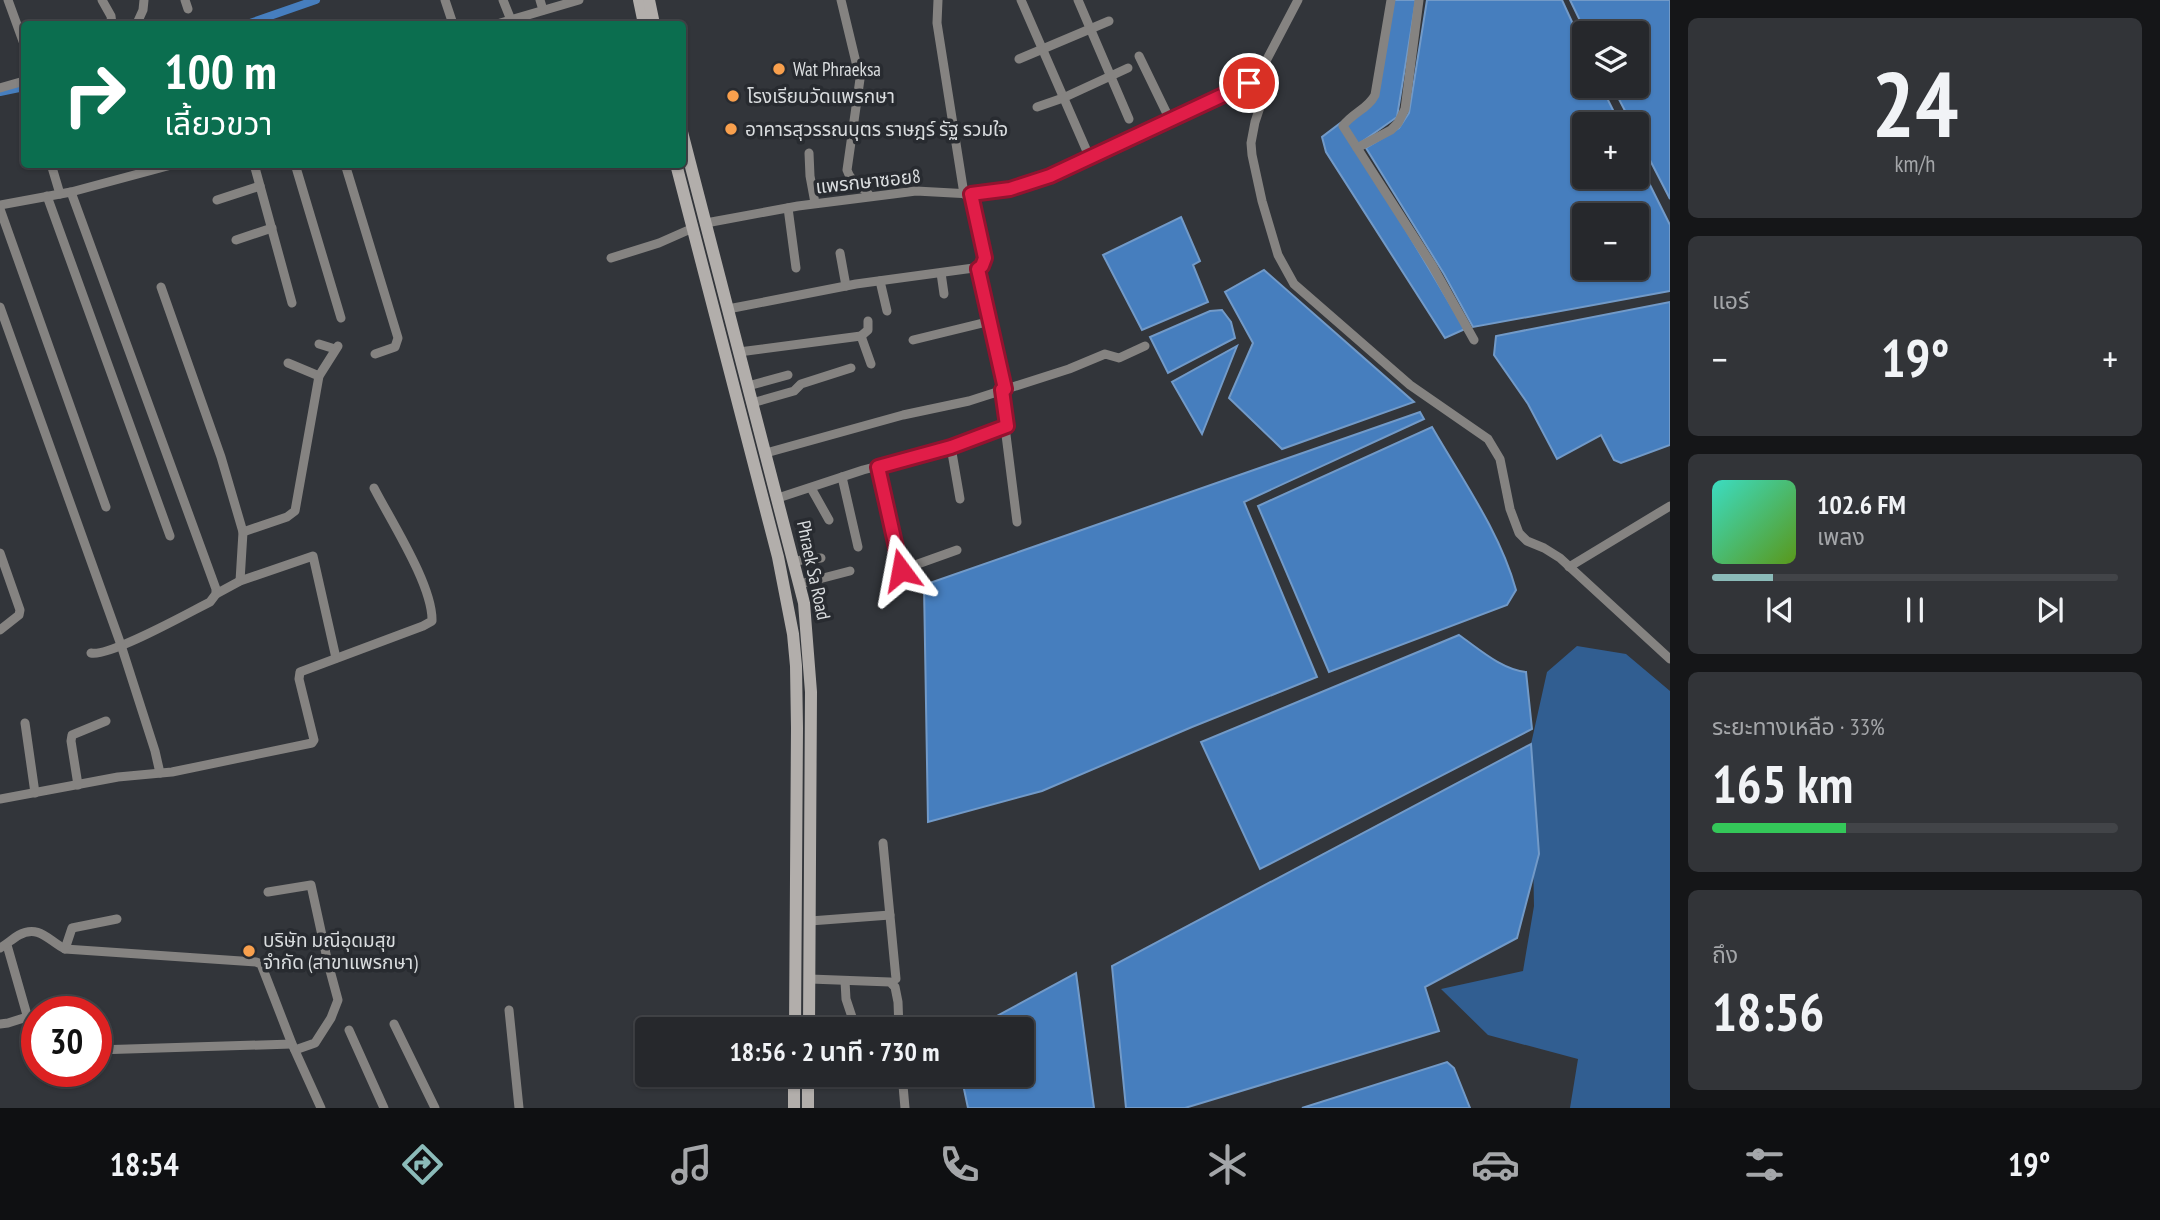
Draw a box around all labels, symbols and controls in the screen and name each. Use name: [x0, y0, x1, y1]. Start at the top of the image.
map controls: [1572, 21, 1649, 280]
button: layers: [1572, 21, 1649, 98]
text: 100 m: [164, 39, 277, 103]
text: 24: [1872, 44, 1959, 162]
icon: right: [49, 49, 140, 140]
pin: [1219, 53, 1279, 113]
place label: Wat Phraeksa: [793, 57, 881, 81]
marker: Wat Phraeksa: [771, 61, 787, 77]
icon: arrive: [1230, 64, 1268, 102]
place label: โรงเรียนวัดแพรกษา: [747, 84, 895, 108]
marker: โรงเรียนวัดแพรกษา: [725, 88, 741, 104]
text: เลี้ยวขวา: [164, 102, 272, 144]
button: +: [1572, 112, 1649, 189]
place label: อาคารสุวรรณบุตร ราษฎร์ รัฐ รวมใจ: [745, 117, 1008, 141]
marker: อาคารสุวรรณบุตร ราษฎร์ รัฐ รวมใจ: [723, 121, 739, 137]
text: km/h: [1895, 149, 1935, 178]
street label: แพรกษาซอย8: [814, 164, 922, 198]
button: −: [1572, 203, 1649, 280]
text: แอร์: [1712, 286, 1749, 315]
text: 19°: [1881, 324, 1949, 391]
text: −: [1712, 334, 1728, 383]
text: +: [2102, 334, 2118, 383]
text: 102.6 FM: [1817, 488, 1906, 521]
street label: Phraek Sa Road: [792, 518, 836, 622]
text: เพลง: [1817, 522, 1865, 551]
position arrow: [864, 533, 938, 607]
icon: previous: [1761, 591, 1799, 629]
icon: pause: [1896, 591, 1934, 629]
icon: next: [2031, 591, 2069, 629]
text: ระยะทางเหลือ · 33%: [1712, 712, 1885, 741]
text: 165 km: [1712, 750, 1853, 817]
place label: บริษัท มณีอุดมสุข จำกัด (สาขาแพรกษา): [263, 928, 418, 974]
text: ถึง: [1712, 940, 1738, 969]
marker: บริษัท มณีอุดมสุข จำกัด (สาขาแพรกษา): [241, 943, 257, 959]
text: 18:56: [1712, 978, 1824, 1045]
speed limit sign: 30: [21, 996, 112, 1087]
text: 18:56 · 2 นาที · 730 m: [729, 1035, 940, 1068]
icon: directions: [398, 1140, 447, 1189]
icon: music: [667, 1140, 716, 1189]
icon: phone: [935, 1140, 984, 1189]
icon: climate: [1203, 1140, 1252, 1189]
icon: car: [1471, 1140, 1520, 1189]
icon: filters: [1740, 1140, 1789, 1189]
text: 18:54: [110, 1143, 179, 1185]
text: 19°: [2008, 1143, 2050, 1185]

